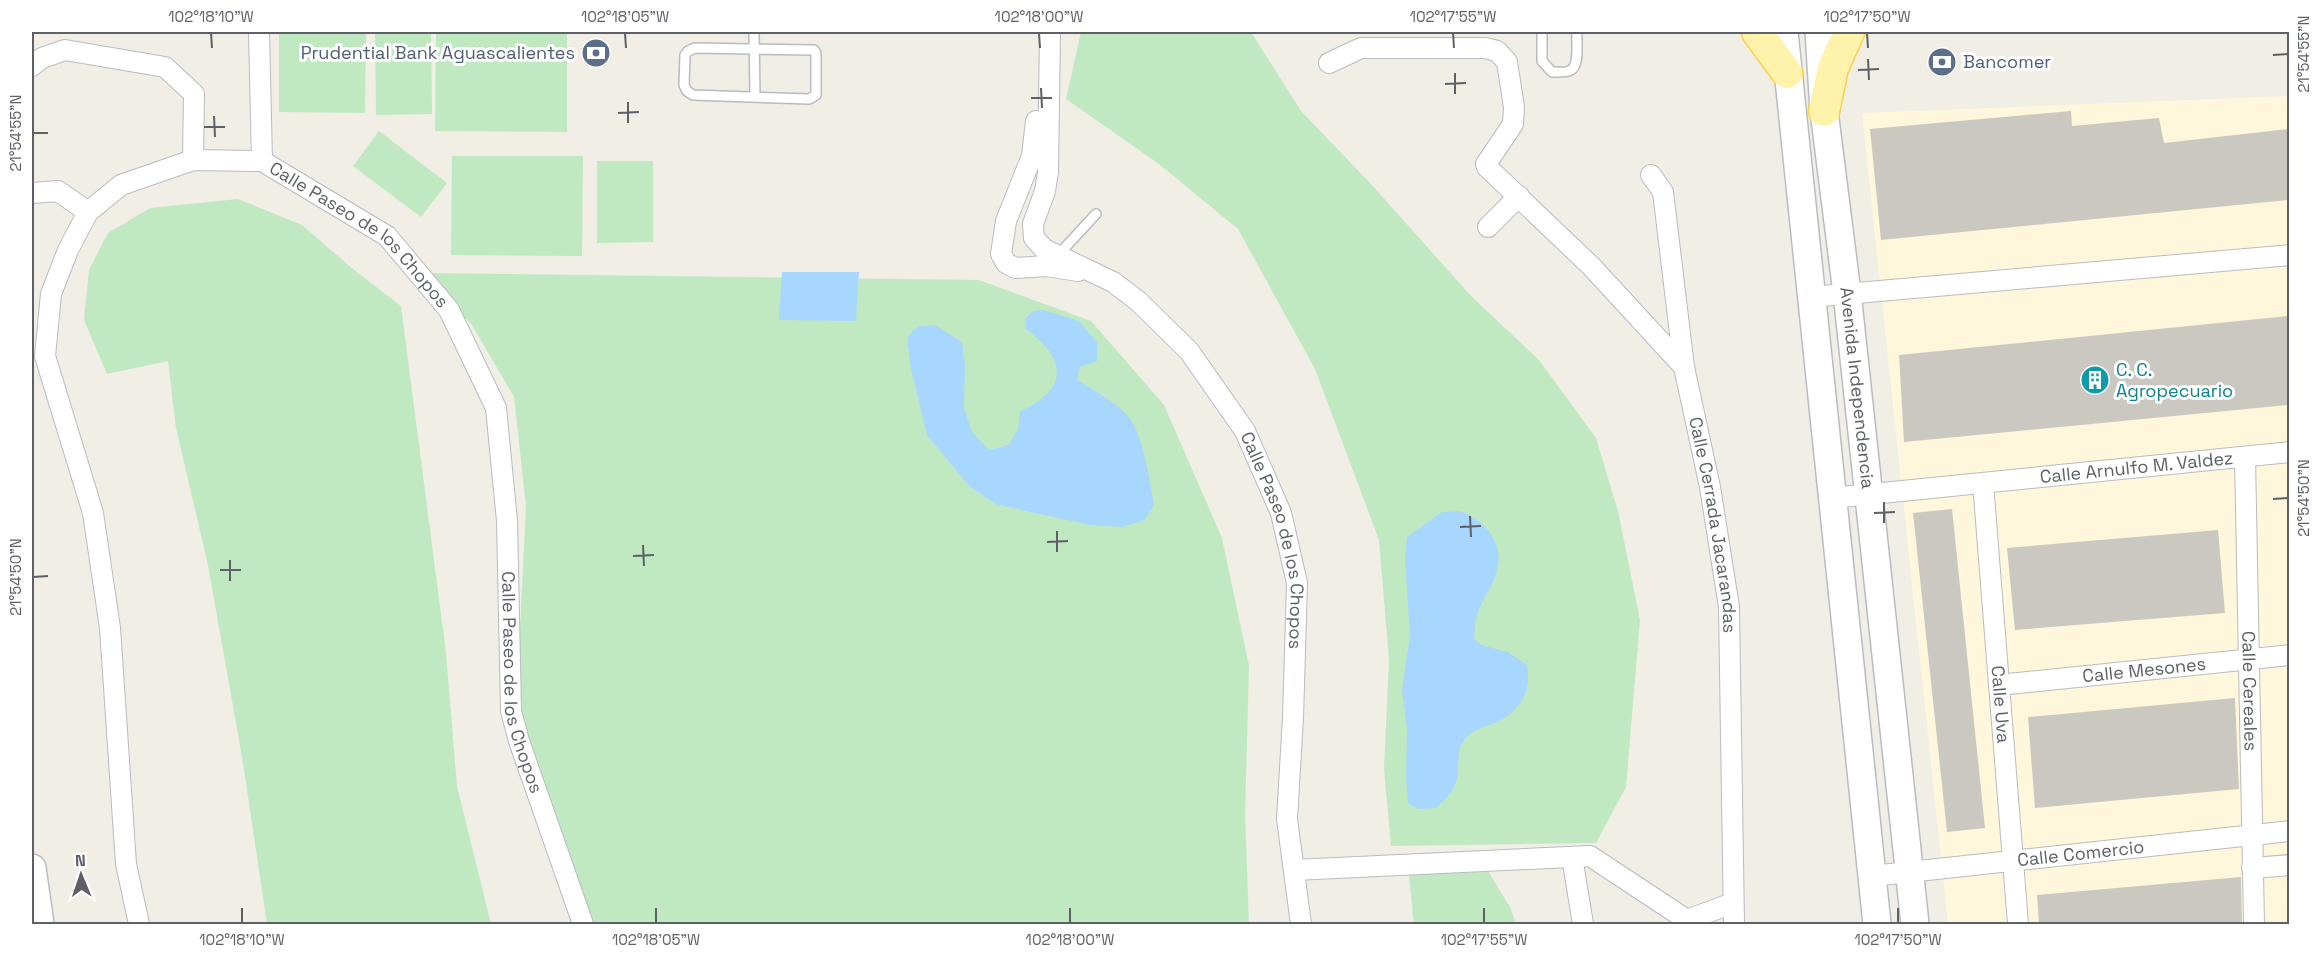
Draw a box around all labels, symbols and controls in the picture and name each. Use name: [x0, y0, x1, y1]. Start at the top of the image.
text: 102°18'10"W: [168, 7, 254, 26]
text: 102°18'05"W: [581, 7, 669, 26]
text: 102°18'00"W: [995, 7, 1083, 26]
text: 102°17'55"W: [1410, 7, 1496, 26]
text: 102°17'50"W: [1823, 7, 1911, 26]
text: 21°54'55"N: [2294, 16, 2313, 92]
bank icon: Prudential Bank Aguascalientes: [580, 37, 612, 69]
place label: Prudential Bank Aguascalientes: [301, 41, 575, 64]
bank icon: Bancomer: [1926, 46, 1958, 78]
place label: Bancomer: [1963, 50, 2051, 73]
text: 21°54'55"N: [6, 95, 25, 171]
street label: Calle Paseo de los Chopos: [265, 156, 454, 312]
street label: Avenida Independencia: [1835, 285, 1880, 490]
place label: C. C. Agropecuario: [2116, 358, 2233, 402]
building icon: C. C. Agropecuario: [2079, 364, 2111, 396]
street label: Calle Cerrada Jacarandas: [1684, 415, 1741, 633]
street label: Calle Paseo de los Chopos: [1236, 428, 1309, 649]
street label: Calle Arnulfo M. Valdez: [2039, 446, 2234, 488]
text: 21°54'50"N: [2294, 459, 2313, 537]
text: 21°54'50"N: [6, 538, 25, 616]
street label: Calle Paseo de los Chopos: [497, 571, 548, 796]
street label: Calle Cereales: [2237, 631, 2263, 751]
street label: Calle Mesones: [2081, 652, 2207, 687]
street label: Calle Uva: [1987, 665, 2016, 744]
street label: Calle Comercio: [2016, 835, 2145, 871]
north arrow: [51, 845, 111, 905]
text: N: [75, 850, 86, 871]
text: 102°18'10"W: [199, 930, 285, 949]
text: 102°18'05"W: [612, 930, 700, 949]
text: 102°18'00"W: [1026, 930, 1114, 949]
text: 102°17'55"W: [1441, 930, 1527, 949]
text: 102°17'50"W: [1854, 930, 1942, 949]

